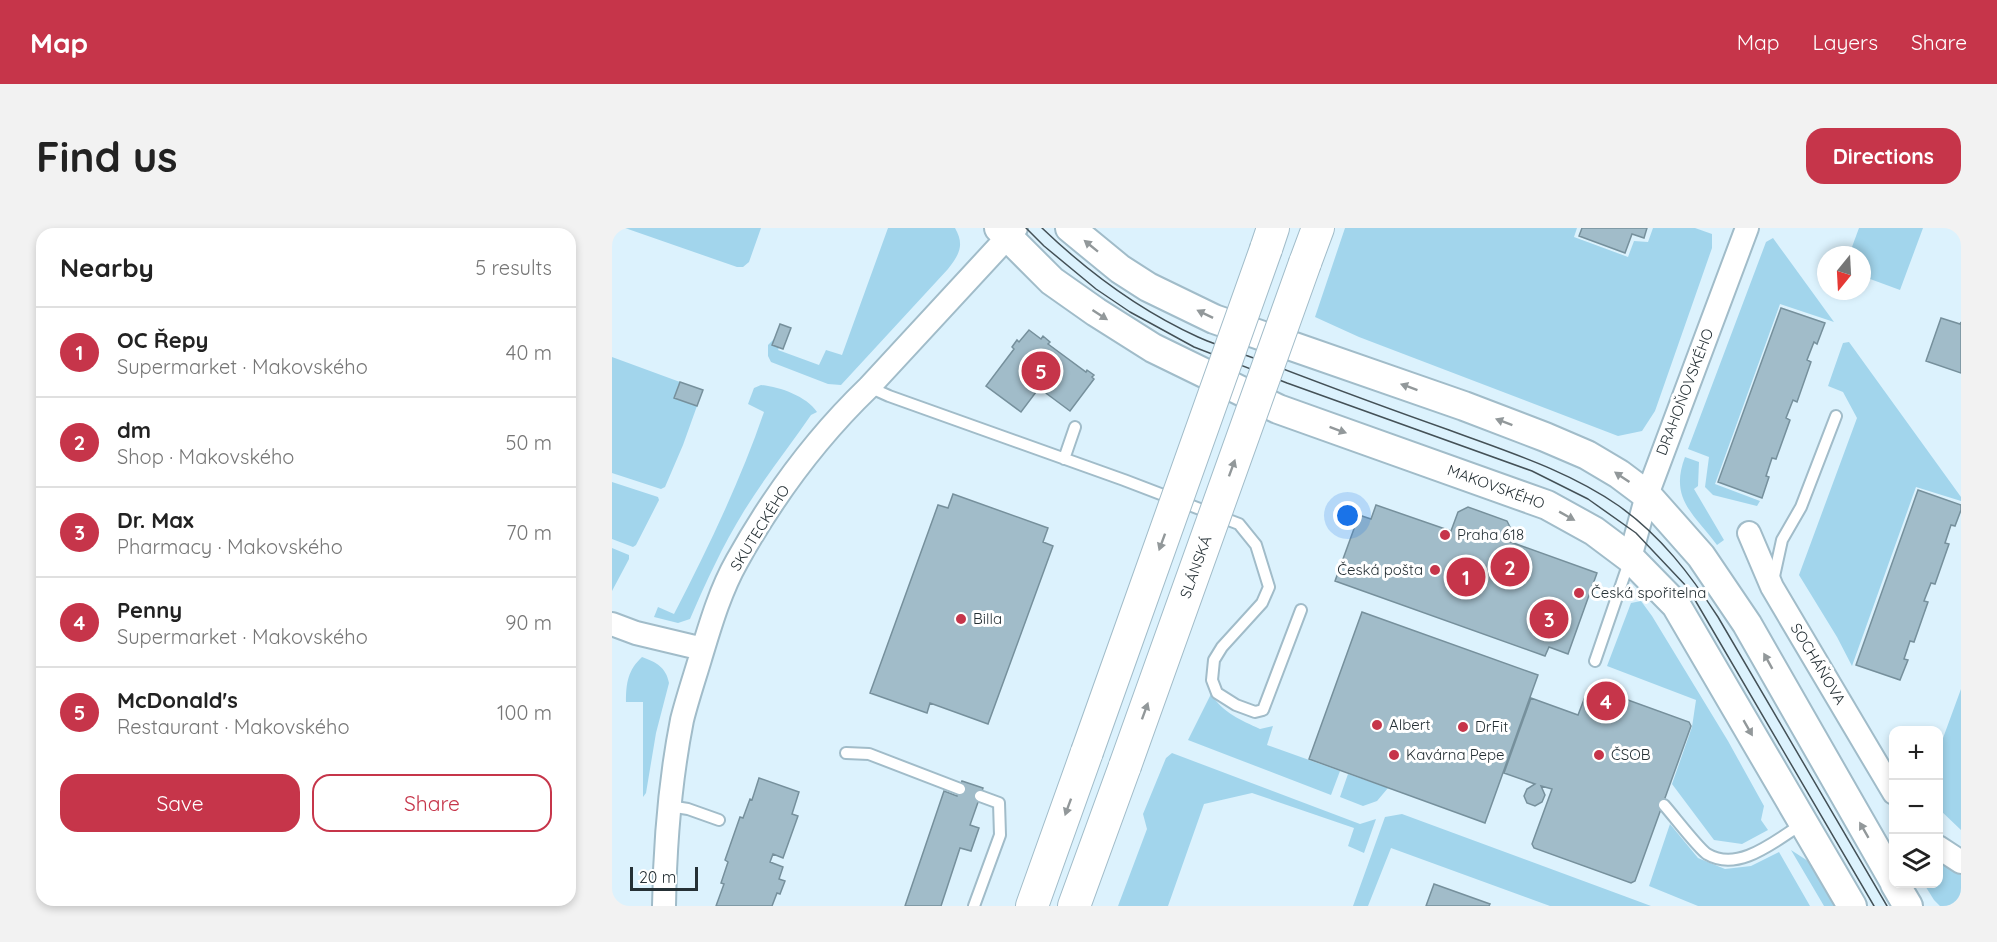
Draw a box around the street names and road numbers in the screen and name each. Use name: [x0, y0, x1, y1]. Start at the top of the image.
street label: DRAHOŇOVSKÉHO: [1652, 326, 1717, 458]
street label: MAKOVSKÉHO: [1445, 460, 1547, 513]
street label: SKUTECKÉHO: [726, 481, 793, 574]
street label: SLÁNSKÁ: [1175, 533, 1216, 601]
street label: SOCHÁŇOVA: [1787, 620, 1850, 708]

